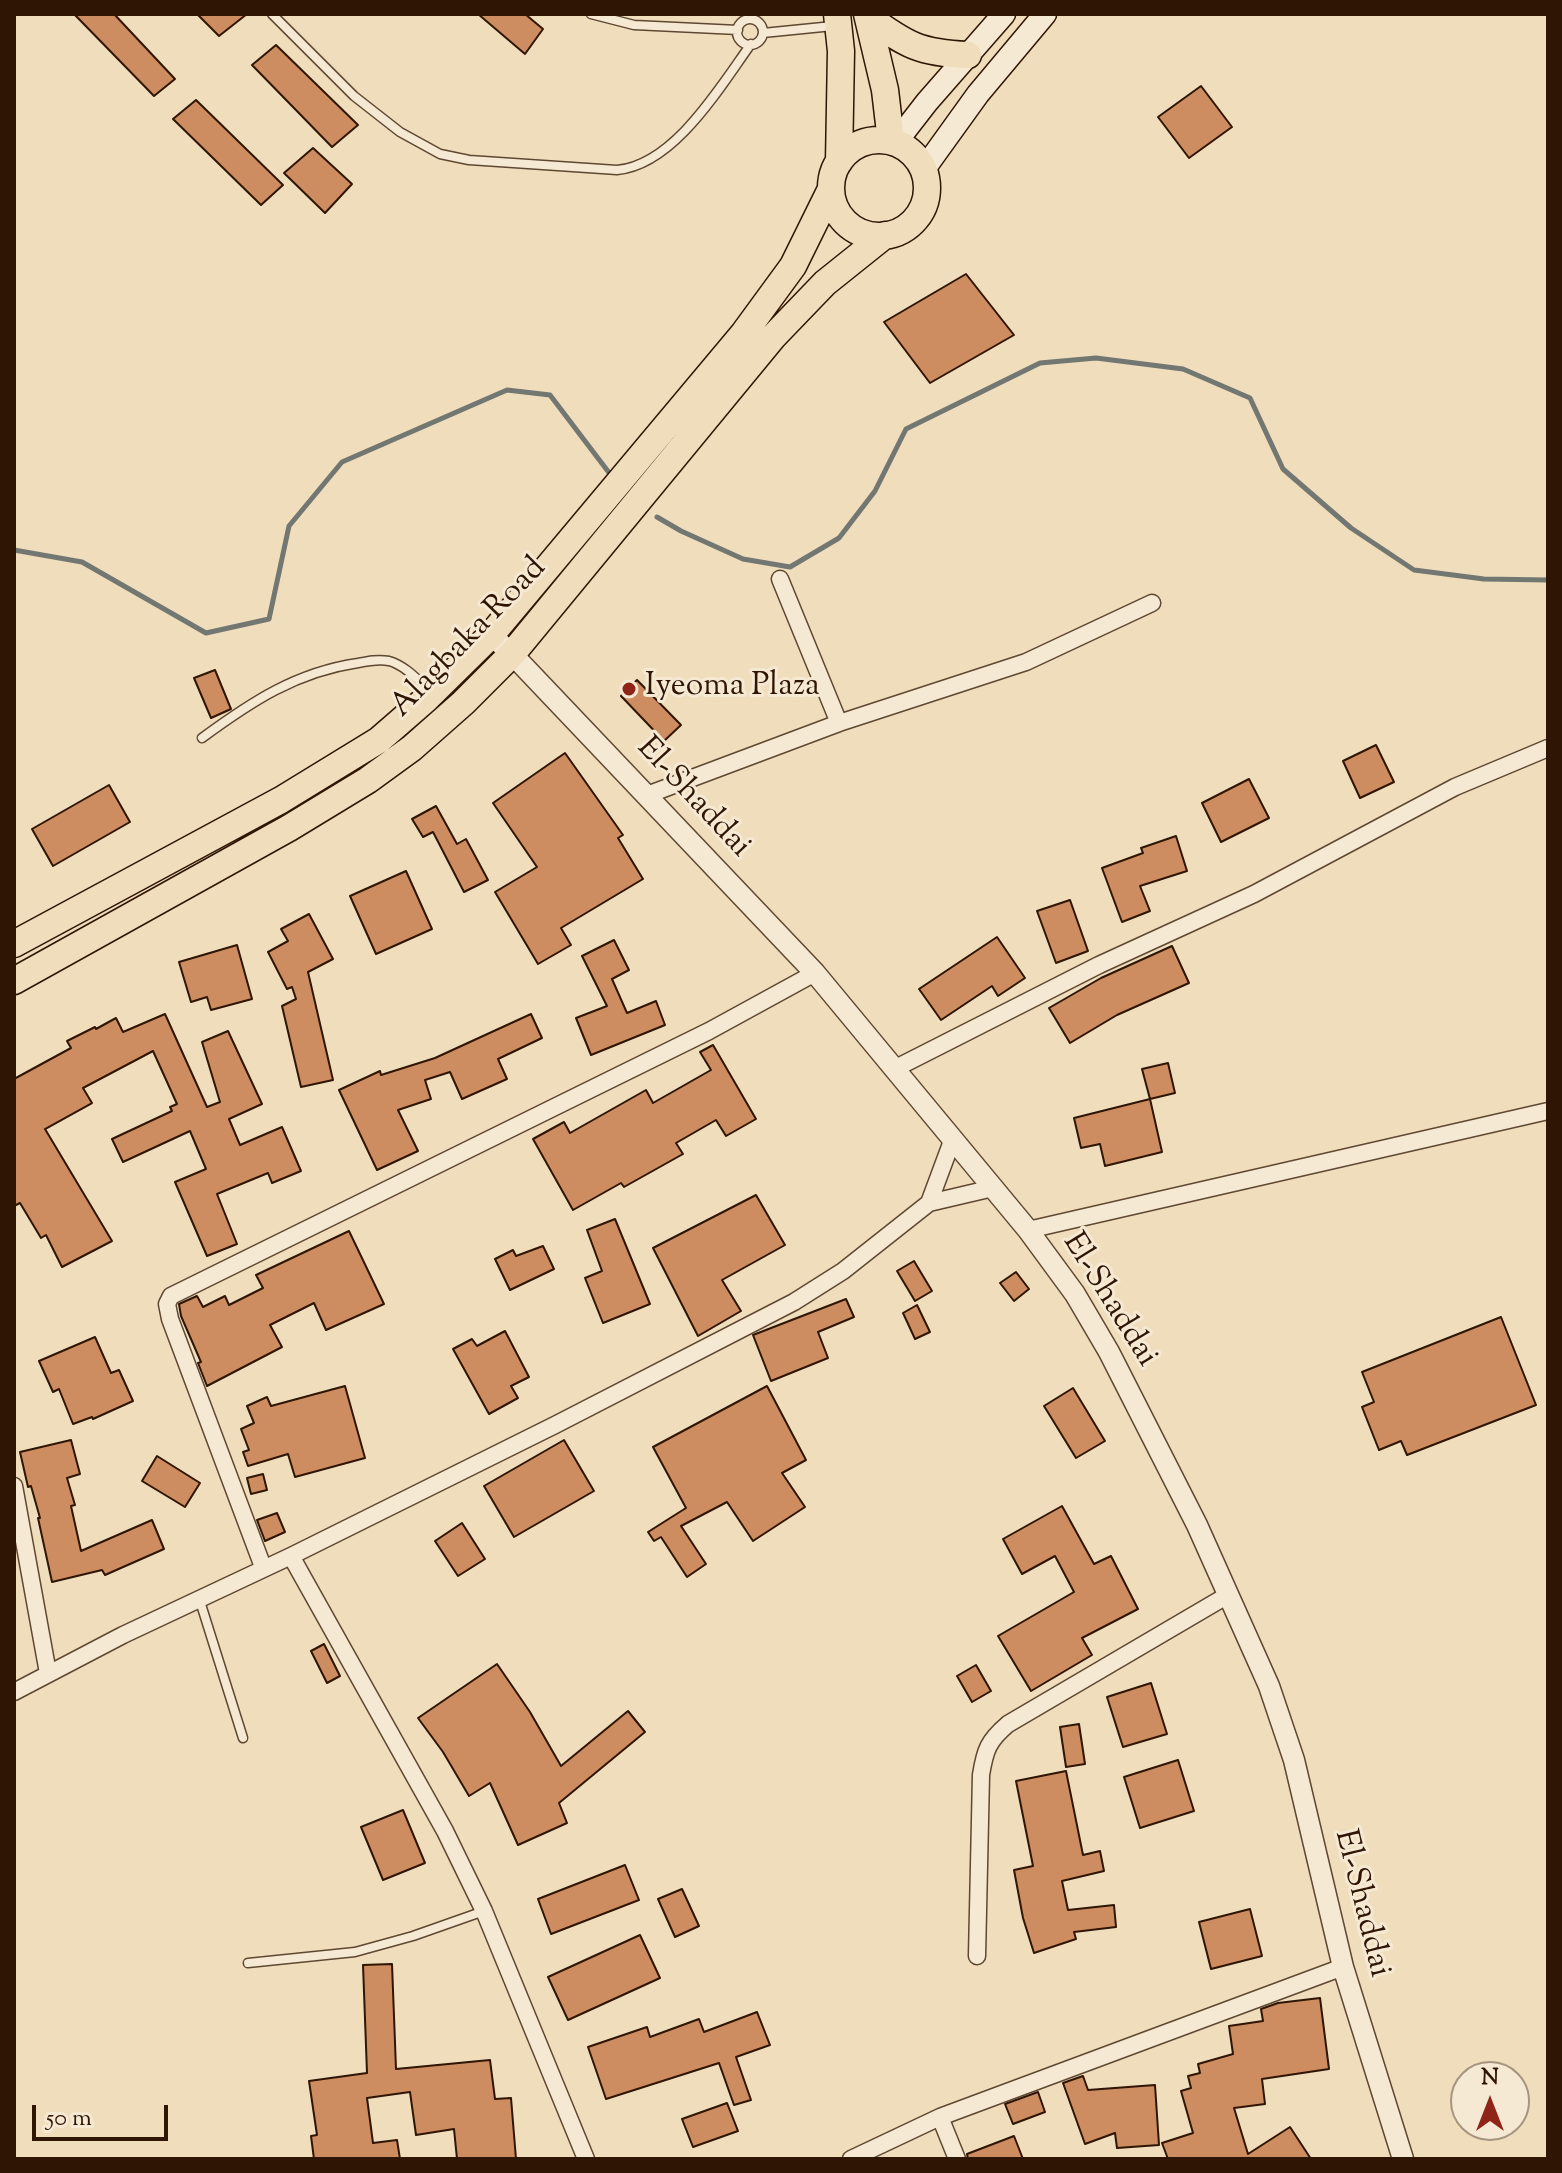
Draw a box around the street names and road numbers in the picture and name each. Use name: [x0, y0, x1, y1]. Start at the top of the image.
street label: Alagbaka Road: [384, 551, 556, 727]
street label: El-Shaddai: [627, 731, 757, 867]
street label: El-Shaddai: [1052, 1227, 1164, 1375]
street label: El-Shaddai: [1323, 1826, 1397, 1982]

